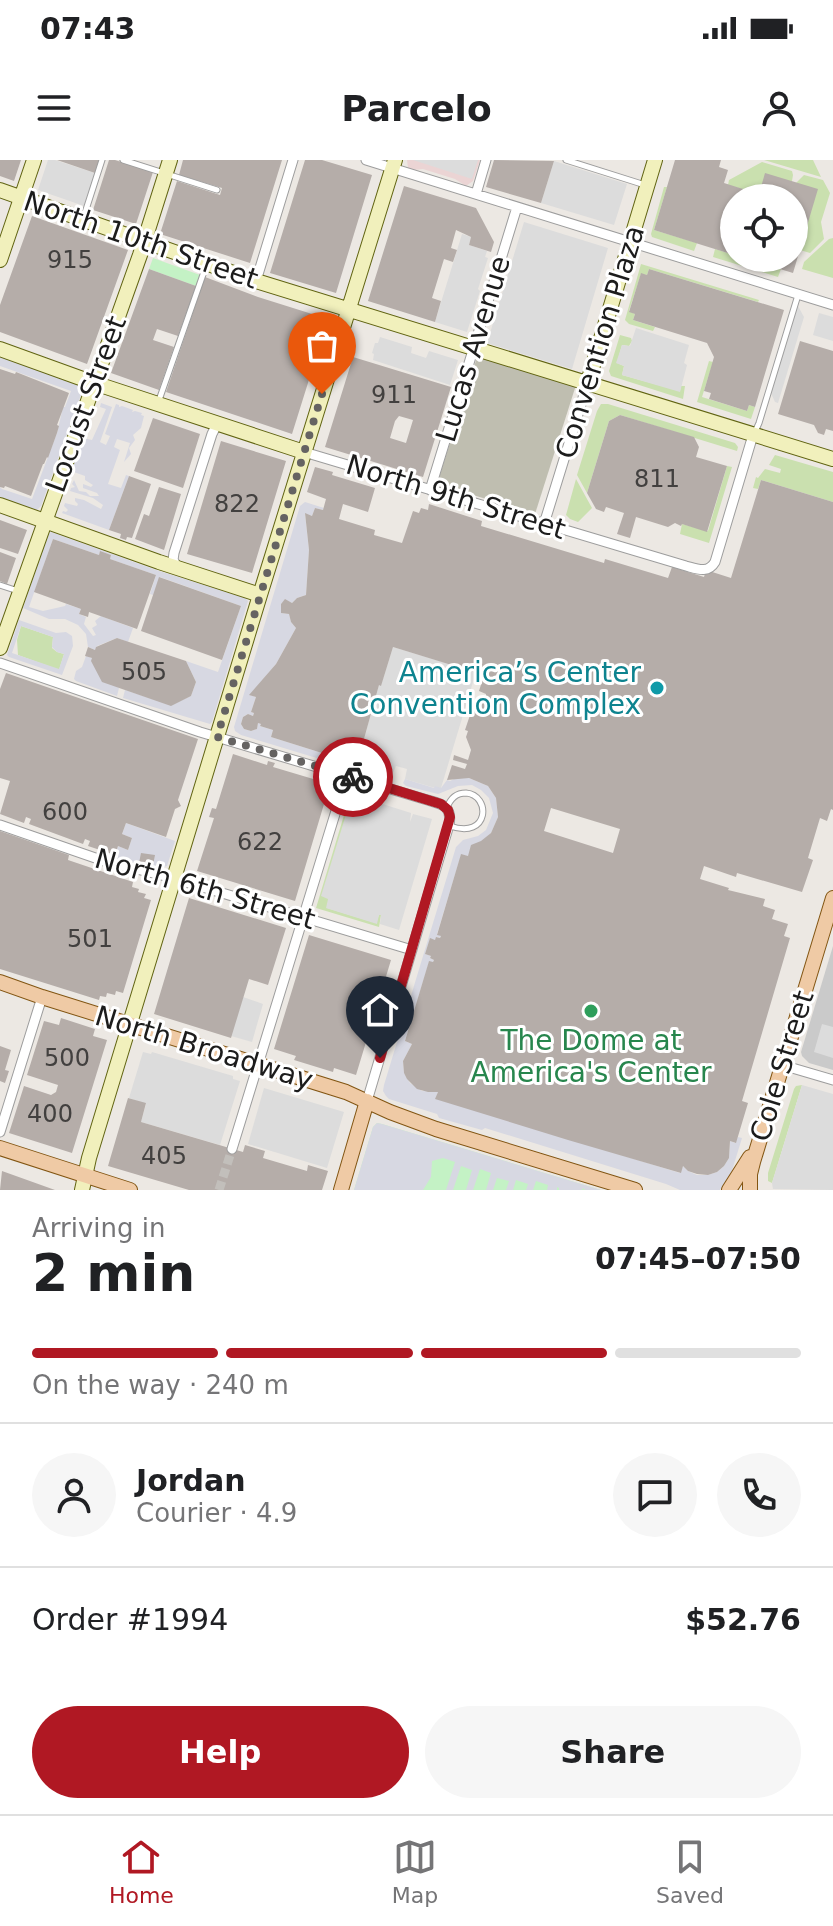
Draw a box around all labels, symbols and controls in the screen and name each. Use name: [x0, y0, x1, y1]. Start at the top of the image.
text: 07:43: [40, 11, 136, 46]
icon: menu: [32, 86, 76, 130]
icon: person: [757, 86, 801, 130]
text: Parcelo: [341, 88, 492, 129]
street label: North 10th Street: [20, 184, 262, 296]
map controls: [720, 184, 808, 272]
button: locate: [720, 184, 808, 272]
street label: Convention Plaza: [549, 221, 651, 463]
house number: 915: [47, 246, 93, 274]
street label: Lucas Avenue: [429, 252, 517, 446]
street label: Locust Street: [39, 311, 133, 497]
pin: [288, 312, 356, 394]
icon: bag: [300, 324, 344, 368]
house number: 911: [371, 381, 417, 409]
street label: North 9th Street: [342, 448, 570, 546]
house number: 811: [634, 465, 680, 493]
house number: 822: [214, 490, 260, 518]
place label: America’s Center Convention Complex: [350, 656, 641, 721]
house number: 505: [121, 658, 167, 686]
marker: America’s Center Convention Complex: [648, 679, 666, 697]
courier: [313, 737, 393, 817]
icon: bike: [331, 755, 375, 799]
house number: 600: [42, 798, 88, 826]
house number: 622: [237, 828, 283, 856]
street label: North 6th Street: [91, 842, 319, 936]
house number: 501: [67, 925, 113, 953]
pin: [346, 976, 414, 1058]
street label: Cole Street: [743, 987, 821, 1145]
icon: home: [358, 988, 402, 1032]
street label: North Broadway: [91, 999, 317, 1097]
marker: The Dome at America's Center: [582, 1002, 600, 1020]
place label: The Dome at America's Center: [471, 1024, 712, 1089]
house number: 500: [44, 1044, 90, 1072]
house number: 400: [27, 1100, 73, 1128]
house number: 405: [141, 1142, 187, 1170]
text: Arriving in: [32, 1213, 166, 1243]
text: 07:45–07:50: [595, 1241, 801, 1276]
text: 2 min: [32, 1243, 195, 1303]
text: On the way · 240 m: [32, 1370, 289, 1400]
button: person: [32, 1453, 116, 1537]
button: chat: [613, 1453, 697, 1537]
button: phone: [717, 1453, 801, 1537]
text: Jordan: [136, 1463, 246, 1498]
text: Courier · 4.9: [136, 1498, 297, 1528]
text: Order #1994: [32, 1602, 228, 1637]
text: $52.76: [685, 1602, 801, 1637]
button: Help: [32, 1706, 409, 1798]
button: Share: [425, 1706, 801, 1798]
tab: Home: [109, 1835, 174, 1908]
tab: Map: [392, 1835, 438, 1908]
tab: Saved: [656, 1835, 724, 1908]

